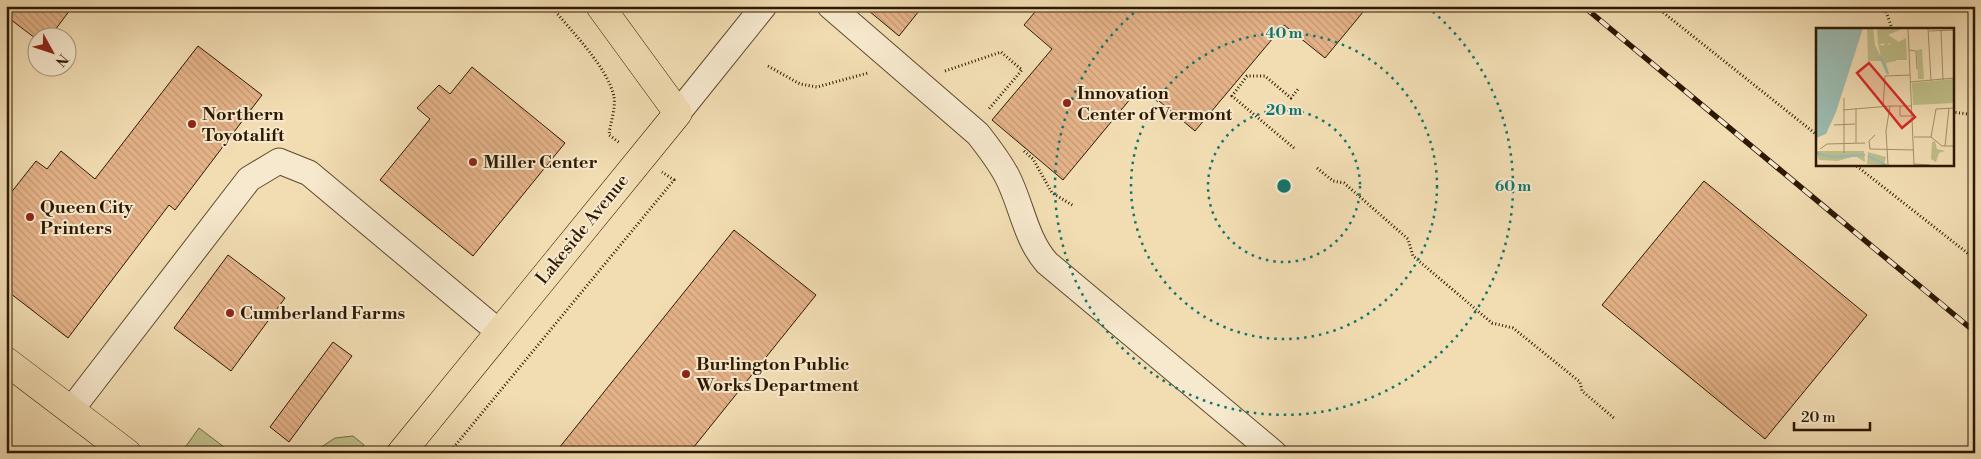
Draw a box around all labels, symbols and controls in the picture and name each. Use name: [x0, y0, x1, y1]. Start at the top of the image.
text: 40 m: [1265, 24, 1303, 43]
north arrow: [28, 28, 78, 78]
inset map: [1816, 28, 1954, 165]
text: N: [51, 50, 72, 70]
place label: Innovation Center of Vermont: [1077, 82, 1233, 126]
marker: Innovation Center of Vermont: [1061, 97, 1073, 109]
text: 20 m: [1266, 101, 1303, 120]
place label: Northern Toyotalift: [202, 103, 285, 147]
marker: Northern Toyotalift: [186, 118, 198, 130]
place label: Miller Center: [483, 151, 598, 174]
marker: Miller Center: [467, 156, 479, 168]
street label: Lakeside Avenue: [531, 169, 634, 289]
centre of rings: [1275, 177, 1293, 195]
text: 60 m: [1495, 177, 1532, 196]
place label: Queen City Printers: [40, 196, 134, 240]
marker: Queen City Printers: [24, 211, 36, 223]
place label: Cumberland Farms: [240, 302, 406, 325]
marker: Cumberland Farms: [224, 307, 236, 319]
place label: Burlington Public Works Department: [695, 353, 860, 397]
marker: Burlington Public Works Department: [680, 368, 692, 380]
scale bar: [1794, 399, 1870, 431]
text: 20 m: [1801, 408, 1836, 427]

